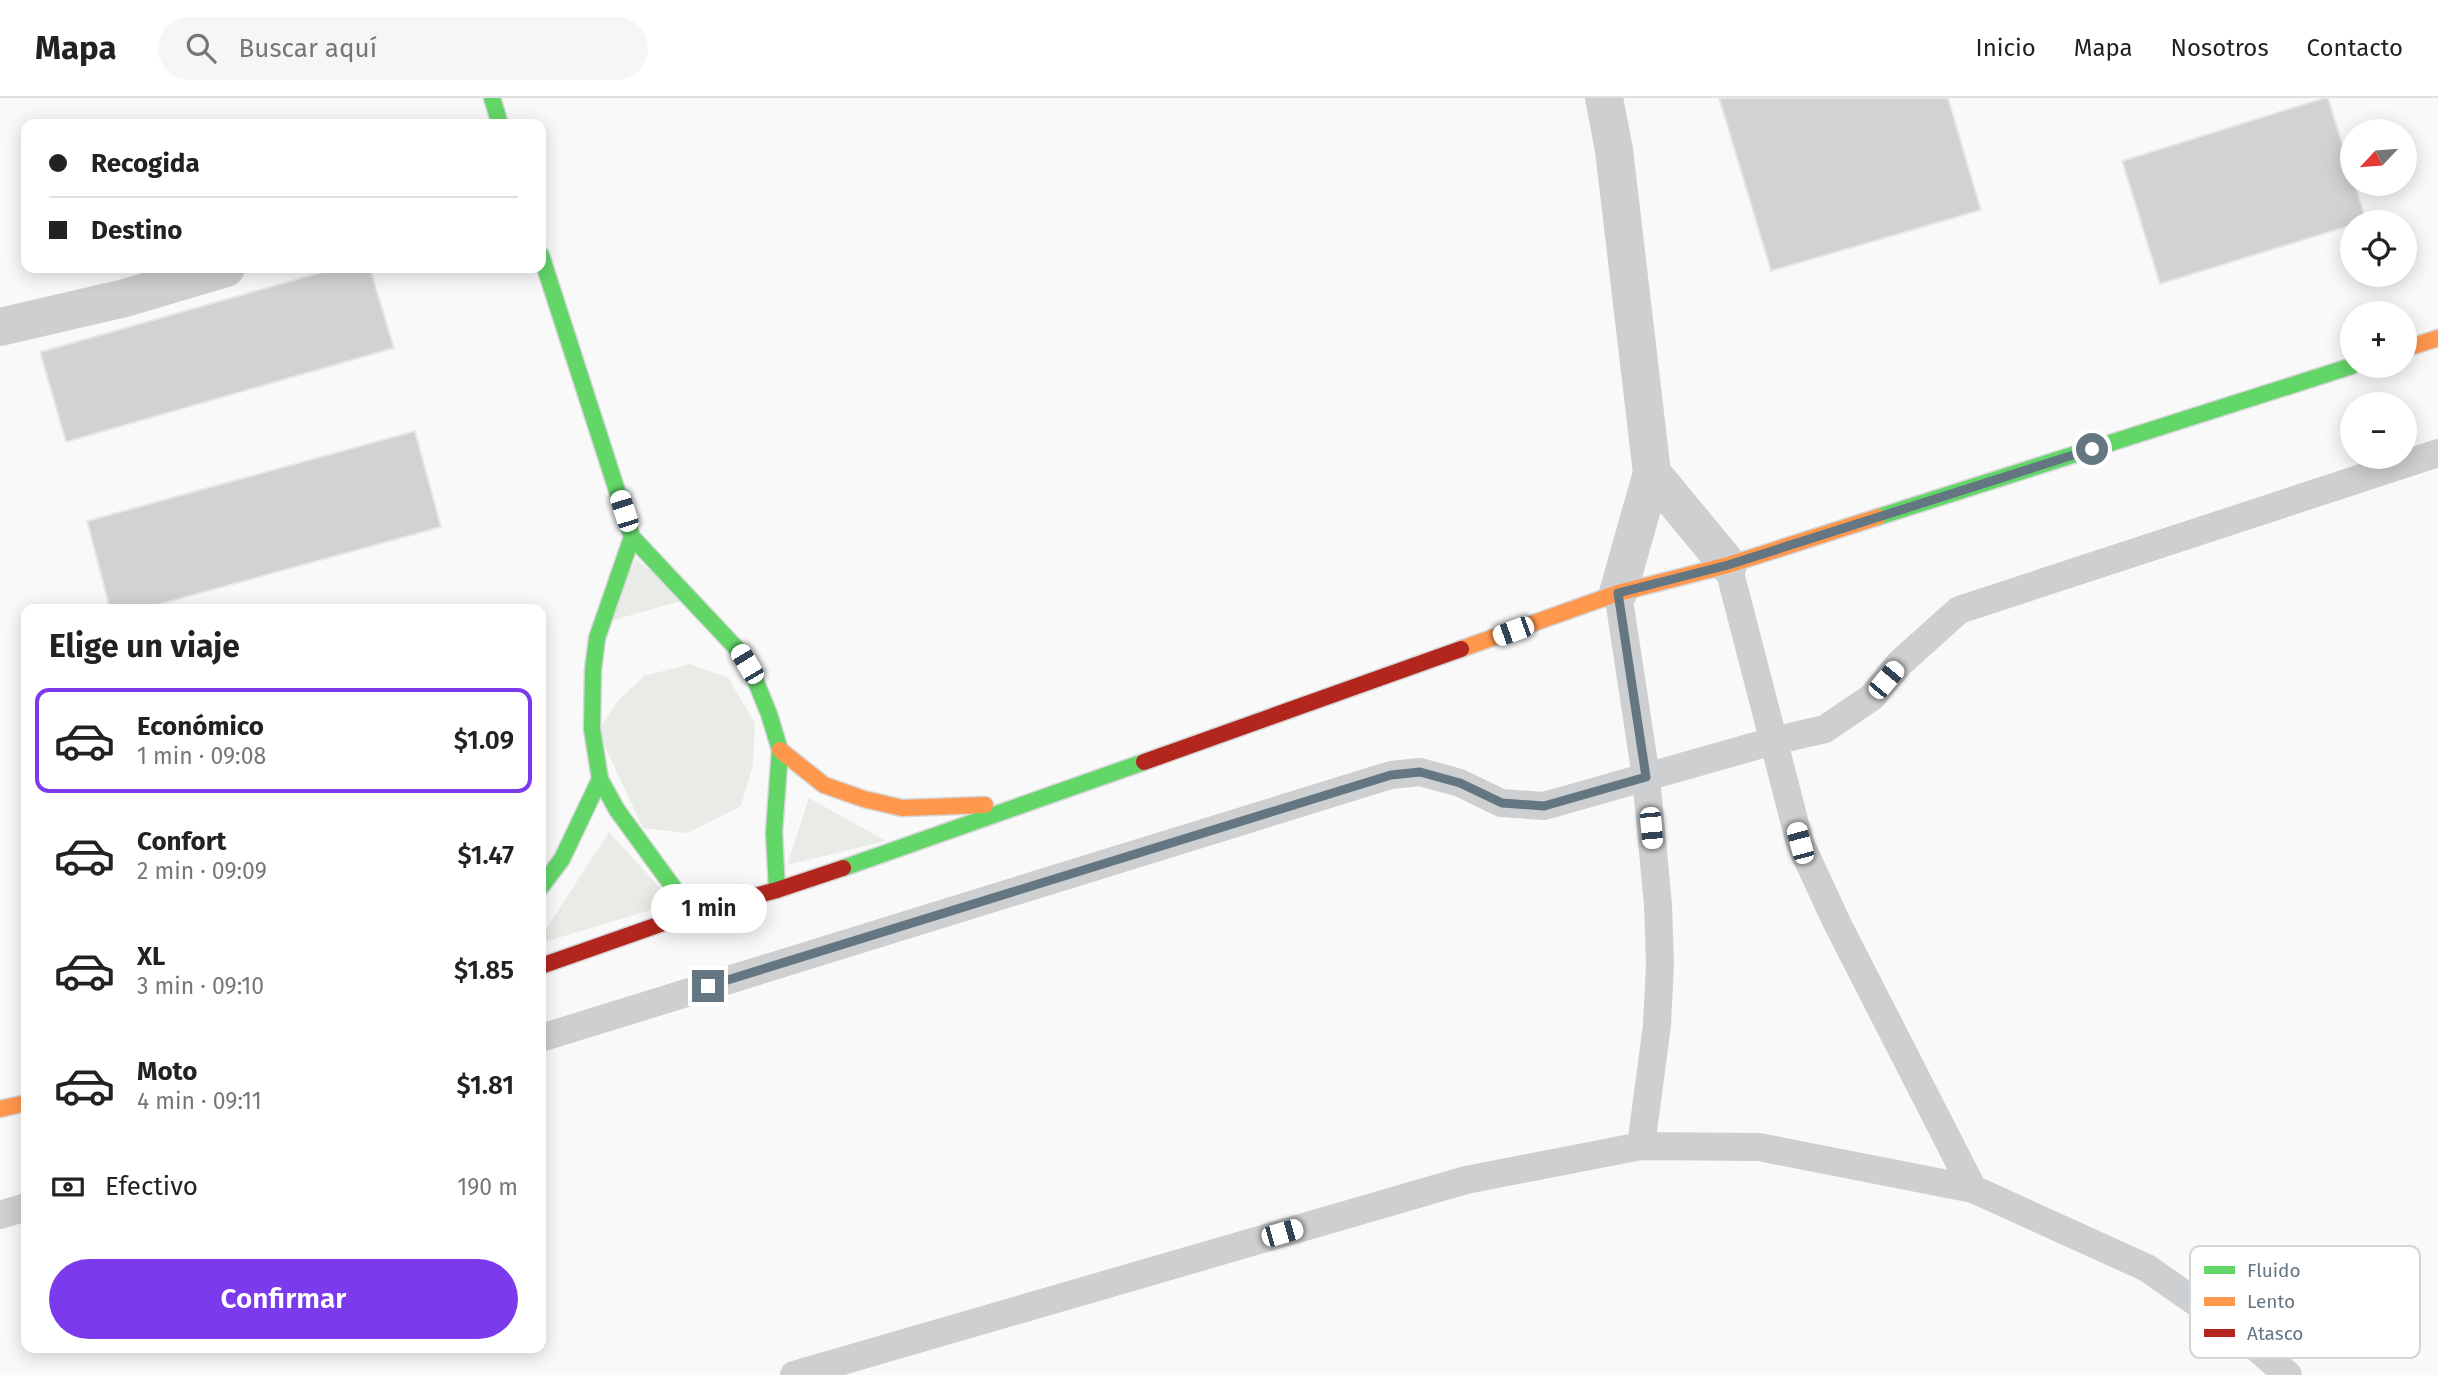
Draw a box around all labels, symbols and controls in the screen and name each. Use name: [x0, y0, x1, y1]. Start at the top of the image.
search box: [158, 17, 648, 80]
text: Mapa: [35, 28, 116, 68]
icon: search: [182, 29, 220, 67]
text: Buscar aquí: [238, 33, 377, 64]
text: Inicio: [1976, 34, 2036, 62]
text: Mapa: [2074, 34, 2133, 62]
text: Nosotros: [2171, 34, 2269, 62]
text: Contacto: [2307, 34, 2403, 62]
north arrow: [2340, 119, 2417, 196]
map controls: [2340, 119, 2417, 469]
text: Recogida: [91, 148, 200, 179]
button: locate: [2340, 210, 2417, 287]
text: Destino: [91, 215, 182, 246]
button: +: [2340, 301, 2417, 378]
button: −: [2340, 392, 2417, 469]
route start: [2076, 433, 2108, 465]
car: [608, 488, 641, 534]
car: [1490, 614, 1537, 648]
text: Elige un viaje: [49, 627, 240, 665]
car: [728, 641, 767, 687]
car: [1865, 657, 1908, 703]
icon: car: [53, 709, 116, 772]
text: Económico: [137, 711, 264, 742]
text: $1.09: [454, 725, 514, 756]
text: 1 min · 09:08: [137, 742, 266, 770]
car: [1639, 806, 1664, 850]
car: [1785, 820, 1816, 866]
icon: car: [53, 824, 116, 887]
text: Confort: [137, 826, 226, 857]
text: $1.47: [457, 840, 514, 871]
text: 2 min · 09:09: [137, 857, 267, 885]
callout: 1 min: [650, 884, 766, 934]
text: 1 min: [681, 894, 737, 922]
icon: car: [53, 939, 116, 1002]
text: XL: [137, 941, 165, 972]
text: $1.85: [454, 955, 514, 986]
route end: [692, 970, 724, 1002]
text: 3 min · 09:10: [137, 972, 264, 1000]
icon: car: [53, 1054, 116, 1117]
text: Moto: [137, 1056, 197, 1087]
text: $1.81: [457, 1070, 514, 1101]
text: 4 min · 09:11: [137, 1087, 262, 1115]
icon: cash: [49, 1168, 87, 1206]
text: Efectivo: [105, 1171, 198, 1202]
text: 190 m: [457, 1173, 518, 1201]
car: [1259, 1217, 1306, 1249]
legend: [2190, 1246, 2420, 1358]
button: Confirmar: [49, 1259, 518, 1339]
text: Fluido: [2247, 1259, 2301, 1282]
text: Lento: [2247, 1290, 2295, 1313]
text: Atasco: [2247, 1322, 2303, 1345]

